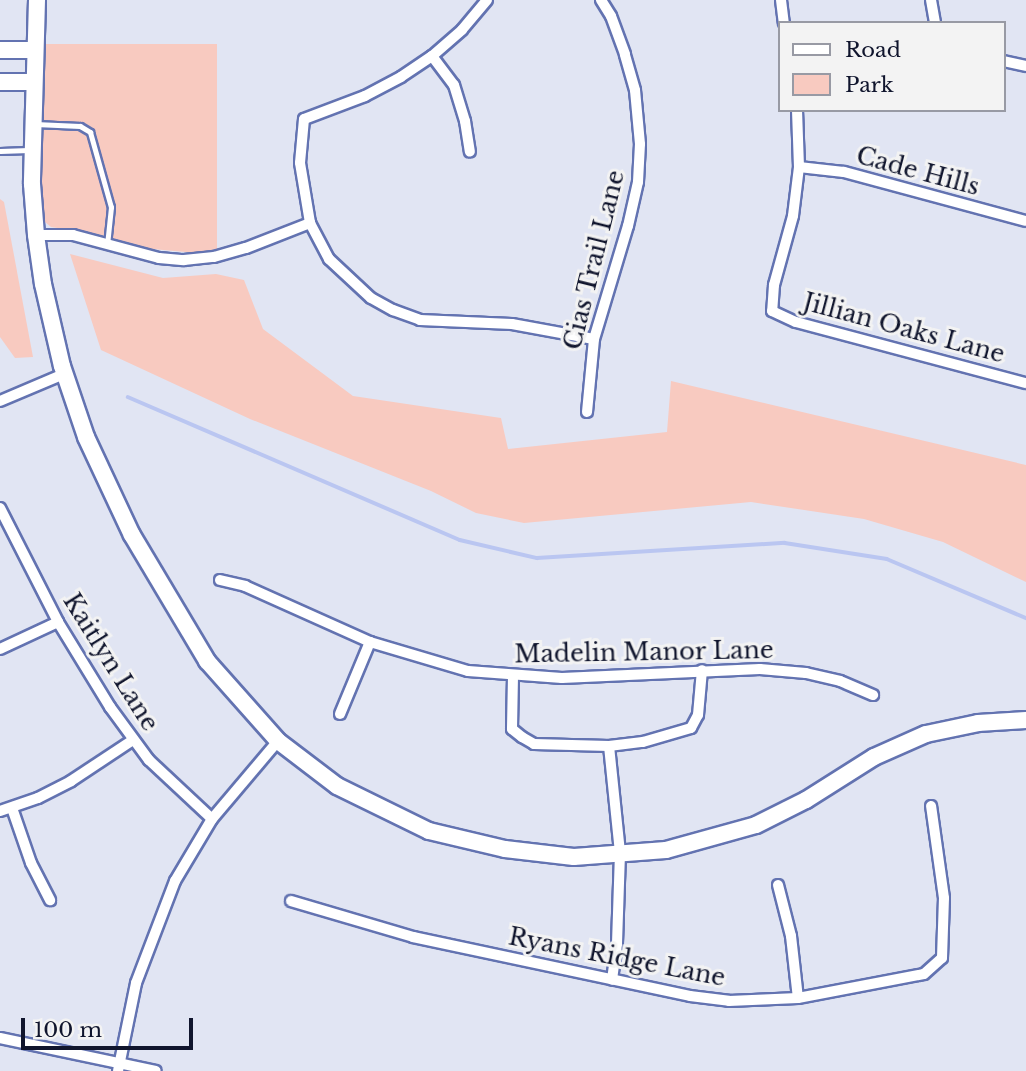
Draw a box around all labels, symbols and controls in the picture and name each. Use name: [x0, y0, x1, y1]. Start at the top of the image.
legend: [778, 21, 1005, 112]
text: Road: [845, 37, 901, 63]
text: Park: [845, 72, 894, 98]
street label: Cade Hills: [853, 141, 983, 201]
street label: Cias Trail Lane: [558, 167, 630, 353]
street label: Jillian Oaks Lane: [800, 287, 1008, 369]
street label: Kaitlyn Lane: [57, 588, 165, 736]
street label: Madelin Manor Lane: [514, 635, 774, 669]
street label: Ryans Ridge Lane: [506, 922, 728, 992]
scale bar: [24, 1004, 196, 1048]
text: 100 m: [34, 1017, 102, 1043]

